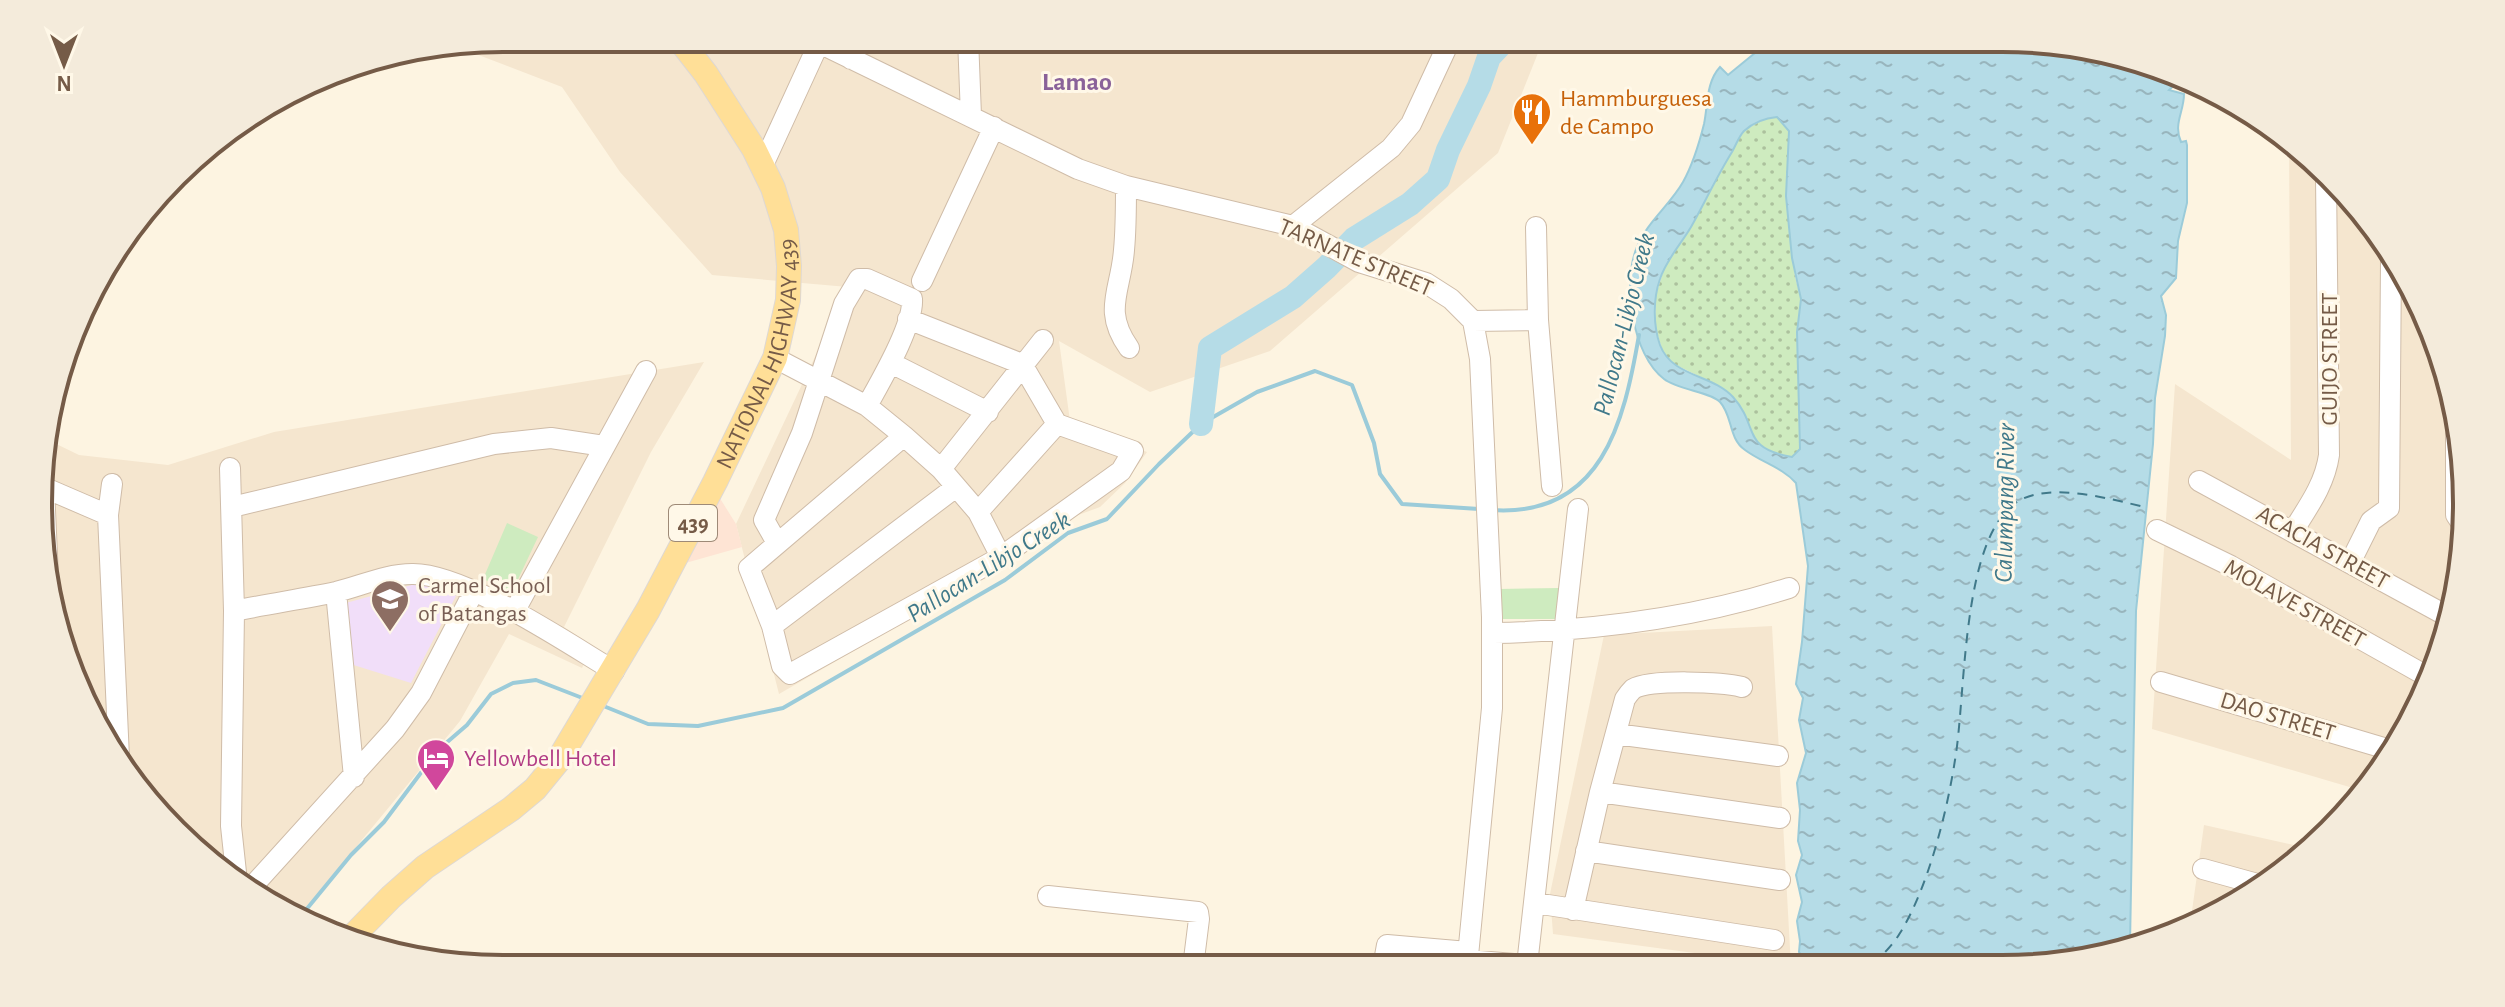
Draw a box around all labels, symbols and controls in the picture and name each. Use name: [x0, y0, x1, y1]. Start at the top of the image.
north arrow: [24, 24, 104, 104]
district label: Lamao: [1042, 69, 1112, 95]
text: N: [56, 72, 72, 94]
place label: Hammburguesa de Campo: [1560, 87, 1712, 139]
restaurant icon: Hammburguesa de Campo: [1511, 91, 1553, 146]
street label: TARNATE STREET: [1275, 215, 1436, 301]
water label: Pallocan-Libjo Creek: [1589, 230, 1659, 418]
street label: NATIONAL HIGHWAY 439: [712, 237, 802, 473]
street label: GUIJO STREET: [2318, 292, 2342, 426]
water label: Calumpang River: [1991, 422, 2019, 583]
street label: ACACIA STREET: [2252, 502, 2393, 594]
road number: 439: [669, 505, 717, 541]
water label: Pallocan-Libjo Creek: [902, 506, 1075, 627]
street label: MOLAVE STREET: [2220, 555, 2369, 653]
place label: Carmel School of Batangas: [418, 574, 551, 626]
school or university icon: Carmel School of Batangas: [369, 578, 411, 633]
street label: DAO STREET: [2217, 688, 2338, 746]
hotel icon: Yellowbell Hotel: [415, 737, 457, 792]
place label: Yellowbell Hotel: [464, 747, 617, 771]

